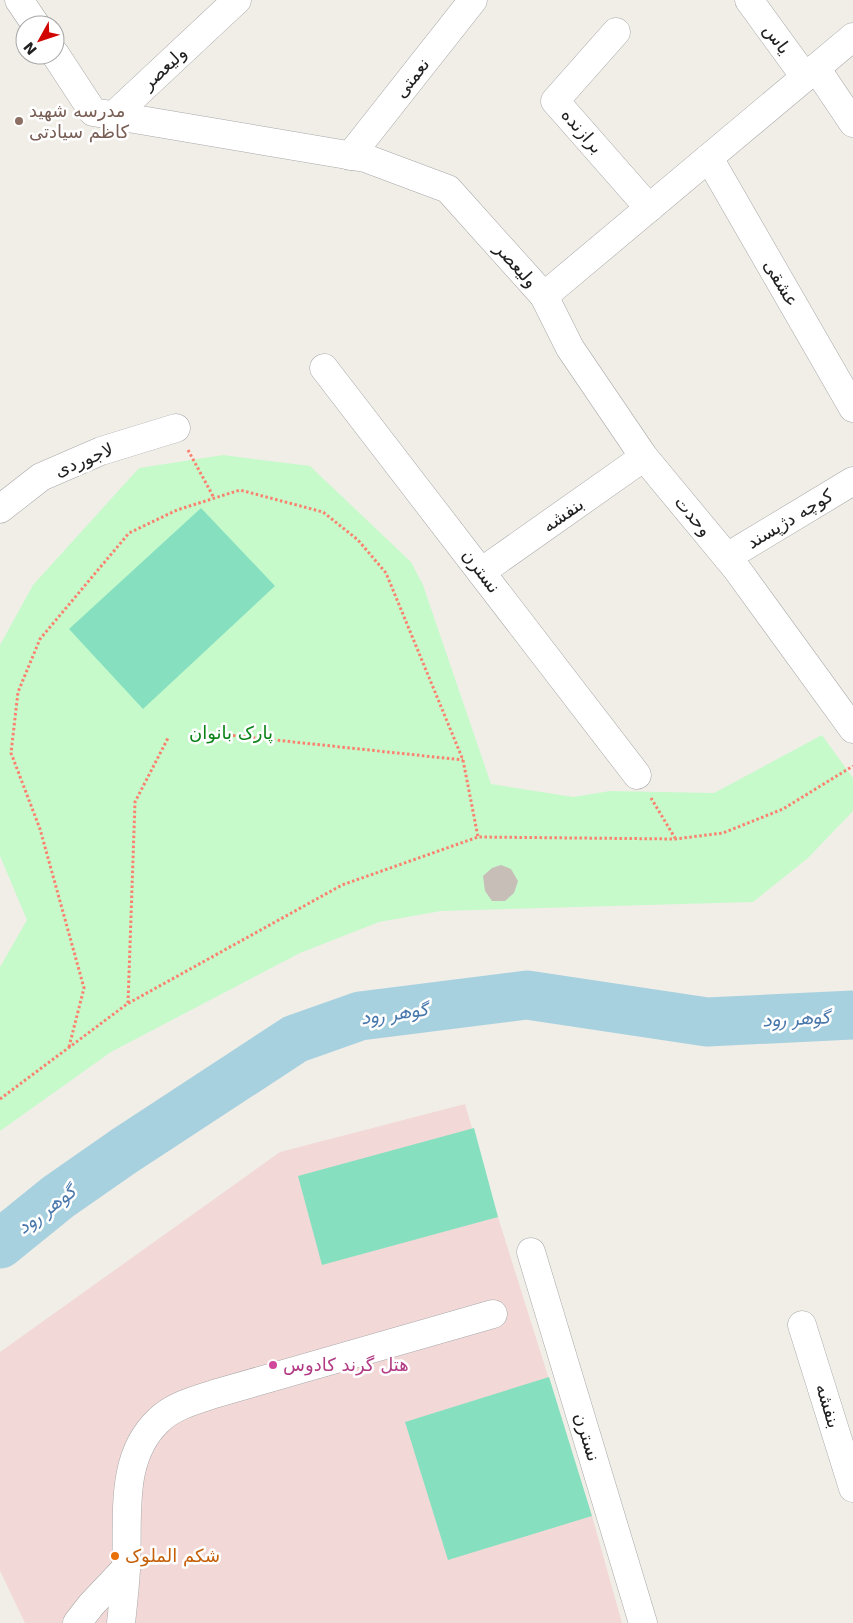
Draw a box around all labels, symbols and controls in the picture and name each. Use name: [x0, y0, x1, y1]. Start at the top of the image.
north arrow: [15, 15, 65, 65]
street label: یاس: [759, 19, 795, 58]
text: N: [20, 39, 40, 58]
street label: ولیعصر: [136, 42, 191, 95]
street label: نعمتی: [390, 54, 434, 102]
place label: مدرسه شهید کاظم سیادتی: [29, 100, 130, 143]
street label: برازنده: [556, 104, 608, 158]
marker: مدرسه شهید کاظم سیادتی: [13, 115, 25, 127]
street label: ولیعصر: [489, 237, 542, 292]
street label: عشقی: [760, 255, 803, 310]
street label: لاجوردی: [51, 438, 117, 482]
street label: کوچه دژپسند: [743, 484, 838, 553]
street label: وحدت: [670, 491, 716, 541]
street label: بنفشه: [538, 493, 587, 536]
street label: نسترن: [457, 545, 505, 597]
park label: پارک بانوان: [189, 722, 273, 744]
water label: گوهر رود: [359, 997, 432, 1030]
water label: گوهر رود: [762, 1005, 834, 1032]
water label: گوهر رود: [13, 1178, 83, 1239]
place label: هتل گرند کادوس: [283, 1354, 409, 1376]
marker: هتل گرند کادوس: [267, 1359, 279, 1371]
street label: بنفشه: [812, 1381, 845, 1431]
street label: نسترن: [569, 1410, 605, 1464]
place label: شکم الملوک: [125, 1545, 220, 1567]
marker: شکم الملوک: [109, 1550, 121, 1562]

